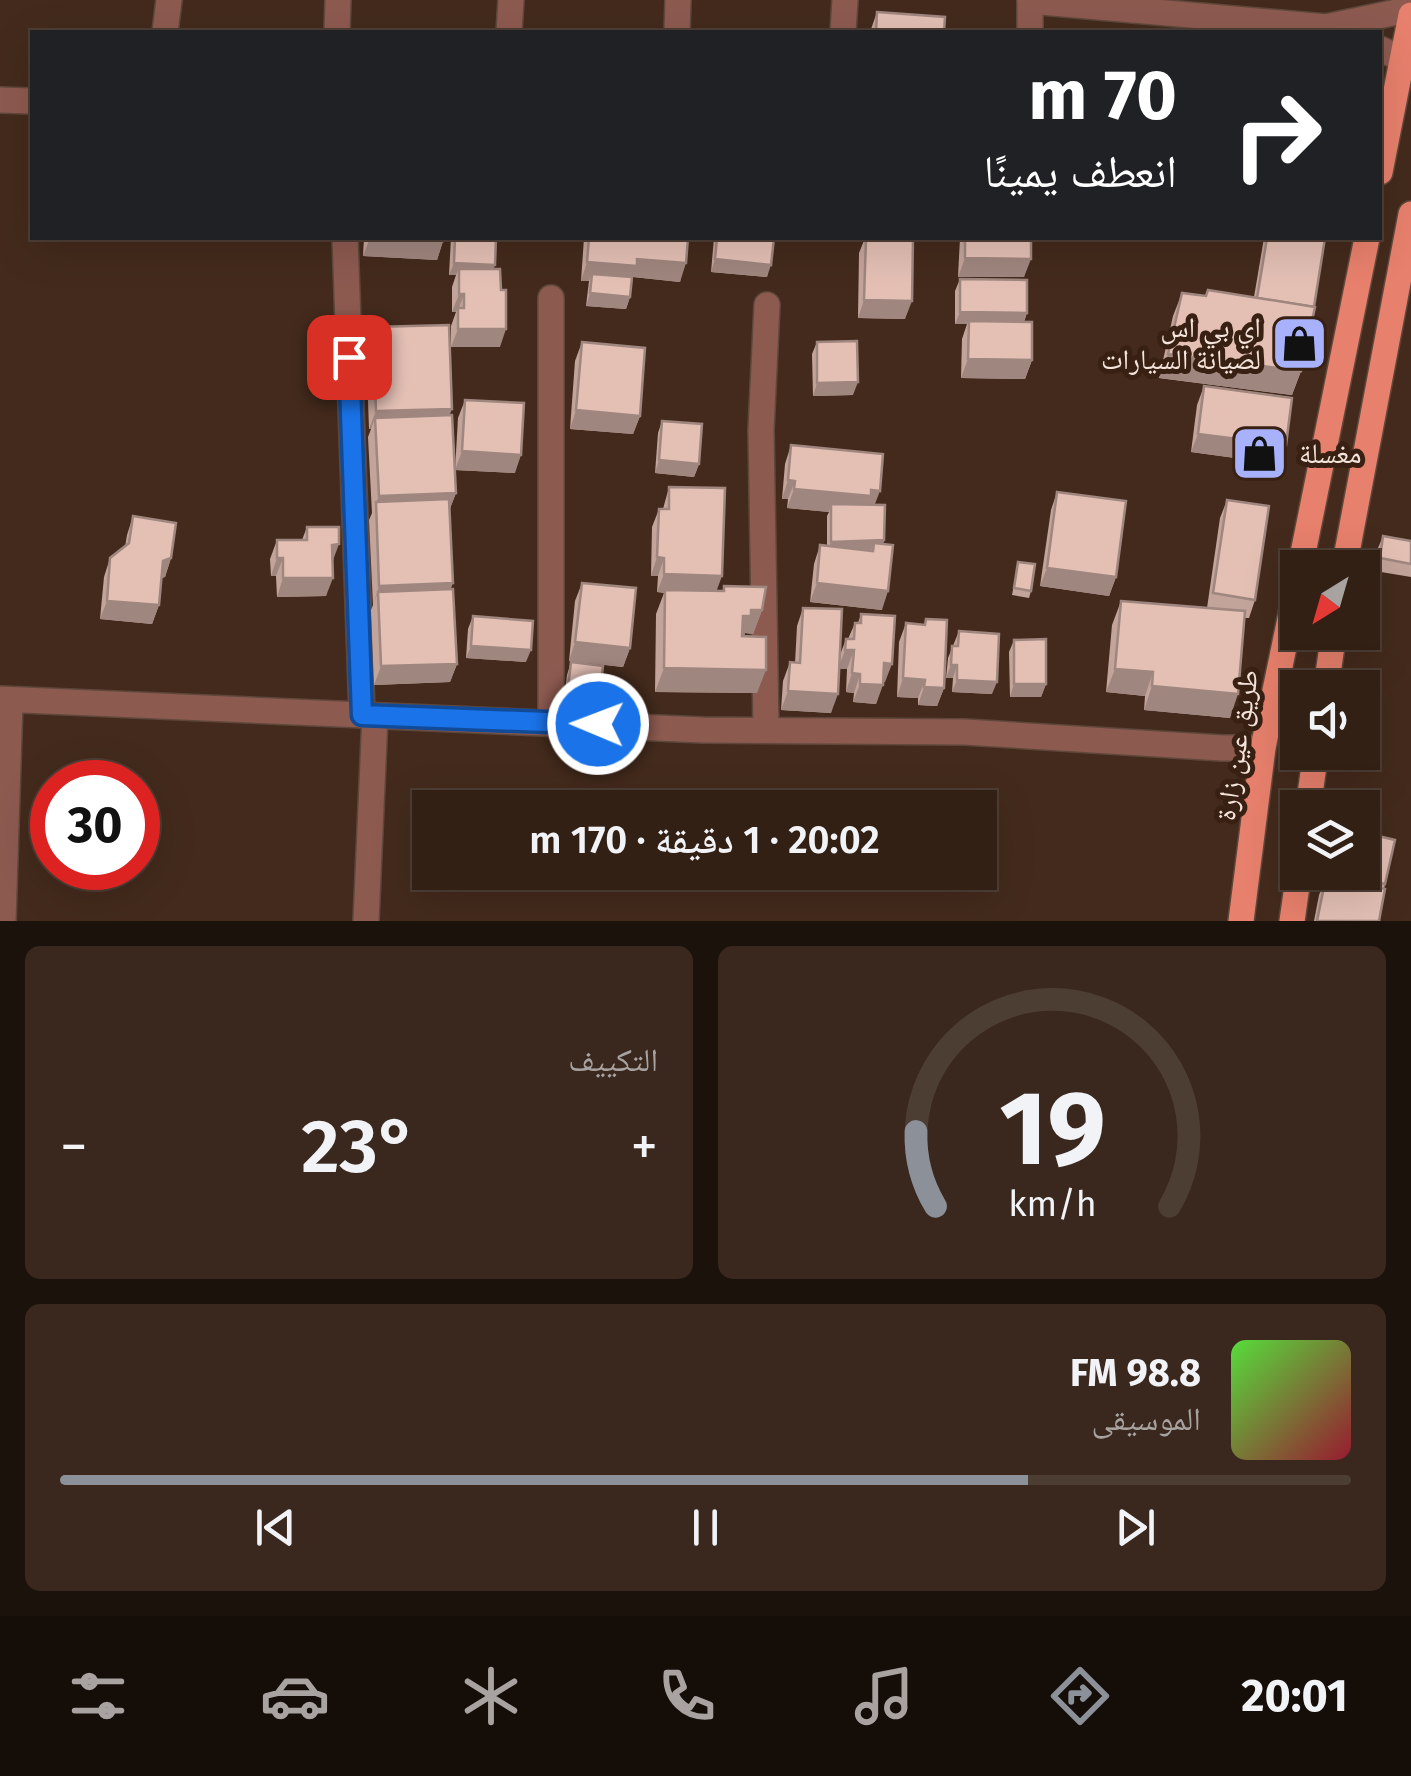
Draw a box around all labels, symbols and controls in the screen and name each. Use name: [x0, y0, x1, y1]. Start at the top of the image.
text: 70 m: [1028, 54, 1177, 138]
icon: right: [1212, 70, 1342, 200]
text: انعطف يمينًا: [984, 145, 1177, 199]
place label: اي بي اس لصيانة السيارات: [1101, 311, 1261, 376]
shop icon: اي بي اس لصيانة السيارات: [1270, 313, 1330, 373]
pin: [307, 315, 392, 400]
icon: arrive: [322, 330, 377, 385]
shop icon: مغسلة: [1230, 423, 1290, 483]
place label: مغسلة: [1299, 437, 1361, 470]
north arrow: [1280, 550, 1380, 650]
map controls: [1280, 550, 1380, 890]
street label: طريق عين زارة: [1209, 667, 1266, 823]
button: sound: [1280, 670, 1380, 770]
position arrow: [546, 672, 650, 776]
speed limit sign: 30: [30, 760, 160, 890]
button: layers: [1280, 790, 1380, 890]
text: 20:02 · 1 دقيقة · 170 m: [529, 817, 880, 863]
text: التكييف: [568, 1041, 658, 1079]
text: 19: [999, 1067, 1105, 1192]
text: 23°: [301, 1102, 417, 1192]
text: −: [60, 1114, 88, 1180]
text: +: [631, 1114, 658, 1180]
text: km/h: [1008, 1183, 1096, 1225]
text: 98.8 FM: [1070, 1350, 1201, 1396]
text: الموسيقى: [1091, 1400, 1201, 1438]
icon: previous: [248, 1500, 303, 1555]
icon: pause: [678, 1500, 733, 1555]
icon: next: [1108, 1500, 1163, 1555]
icon: filters: [63, 1661, 133, 1731]
icon: car: [260, 1661, 330, 1731]
icon: climate: [456, 1661, 526, 1731]
icon: phone: [652, 1661, 722, 1731]
icon: music: [849, 1661, 919, 1731]
icon: directions: [1045, 1661, 1115, 1731]
text: 20:01: [1241, 1669, 1348, 1723]

